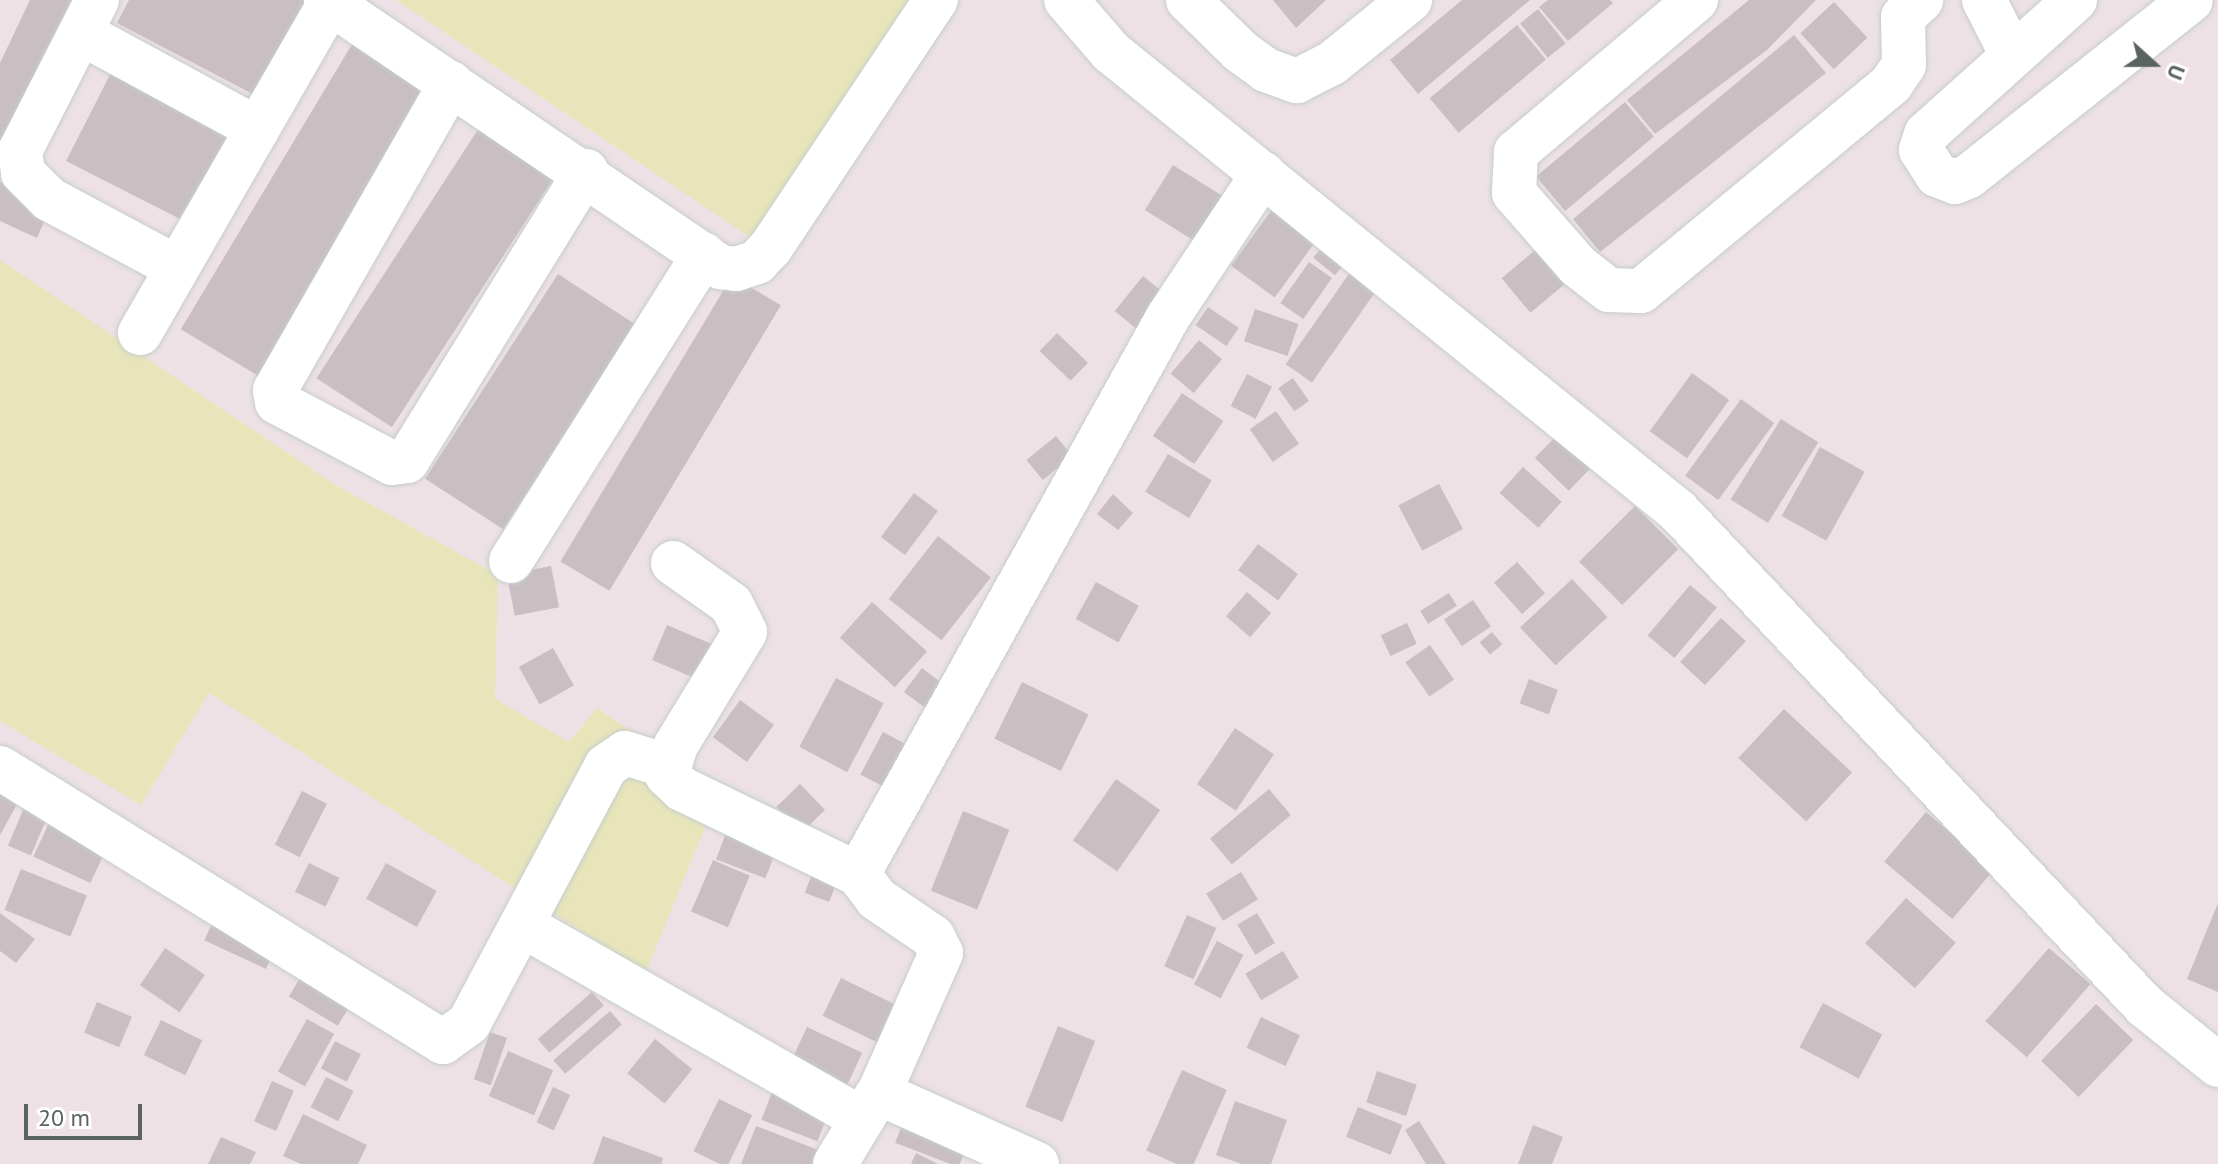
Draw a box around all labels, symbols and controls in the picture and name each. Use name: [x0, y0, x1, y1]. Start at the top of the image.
north arrow: [2114, 24, 2194, 104]
text: U: [2161, 61, 2192, 84]
scale bar: [28, 1088, 146, 1138]
text: 20 m: [38, 1102, 90, 1133]

